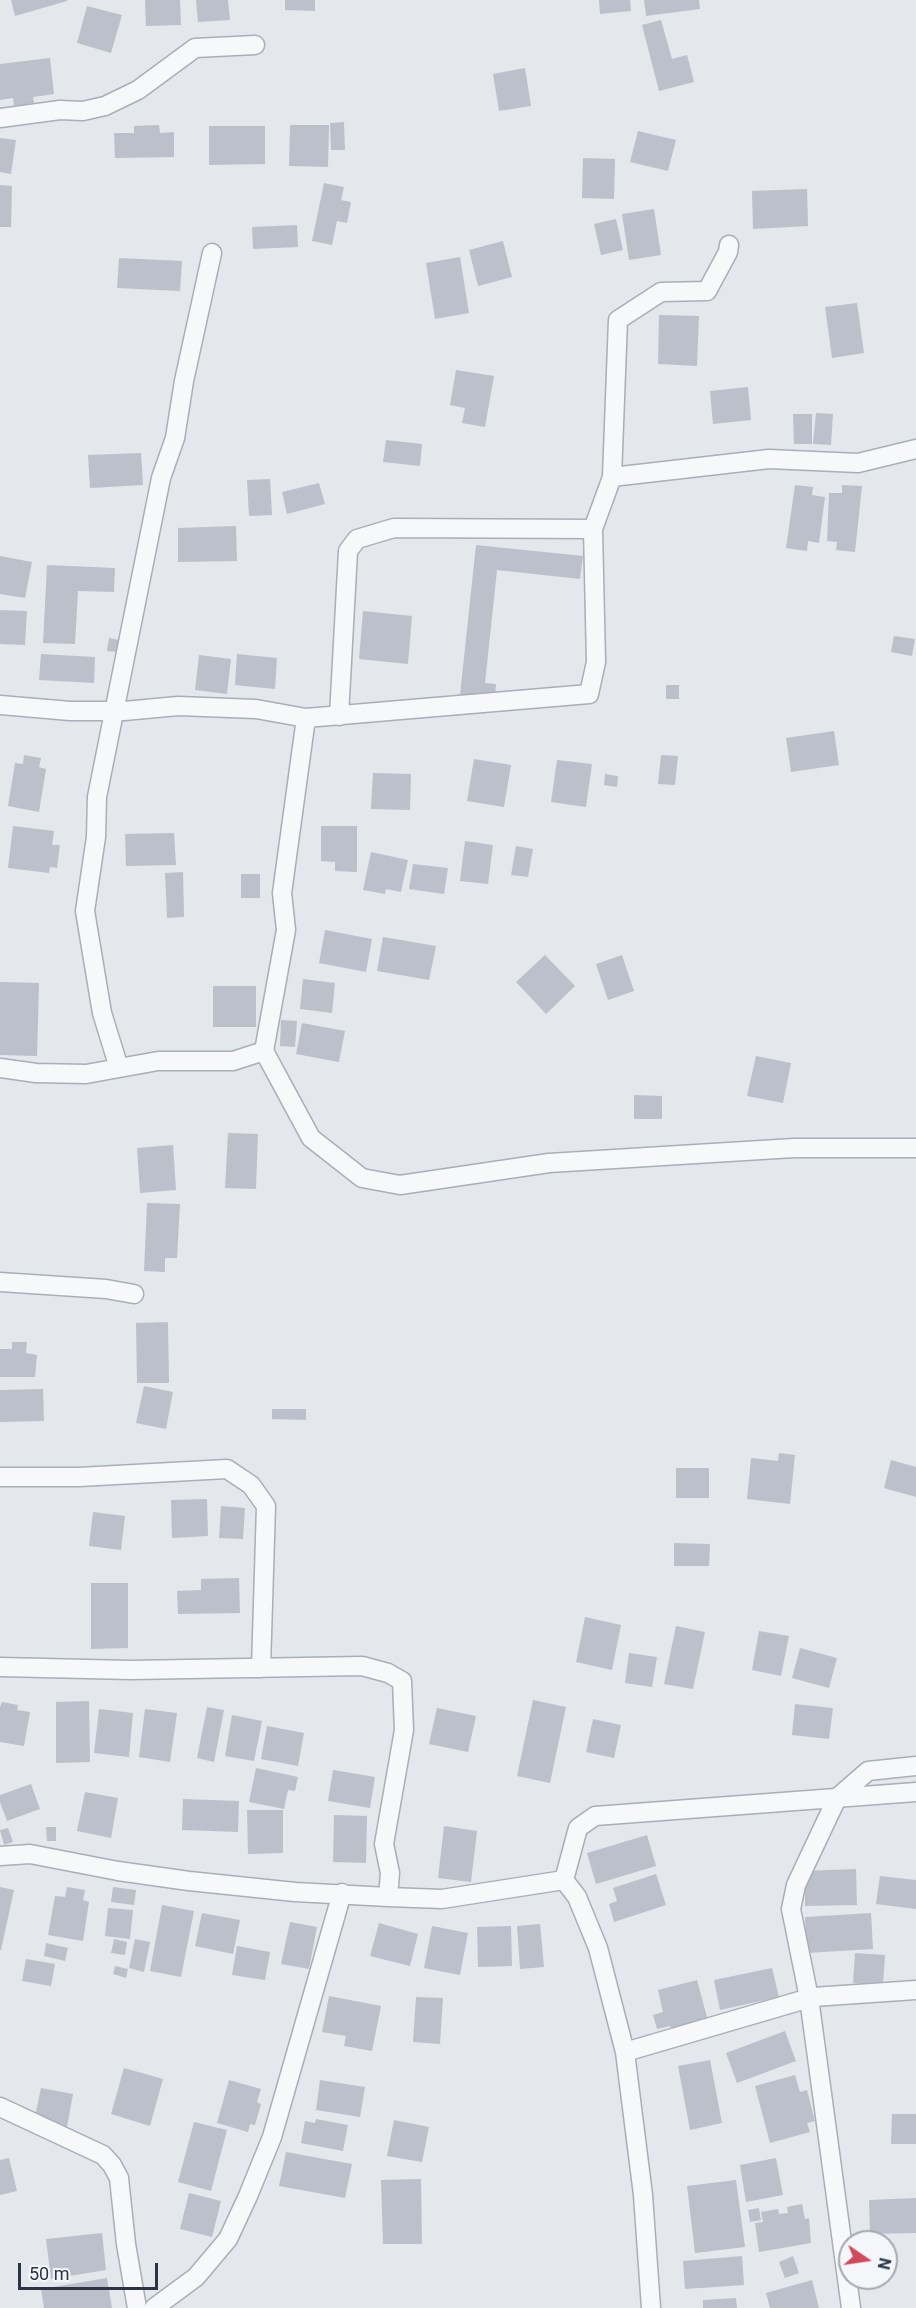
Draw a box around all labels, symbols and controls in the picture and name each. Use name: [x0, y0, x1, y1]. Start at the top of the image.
north arrow: [838, 2230, 898, 2290]
scale bar: [21, 2251, 160, 2289]
text: N: [874, 2256, 895, 2271]
text: 50 m: [29, 2263, 69, 2284]

